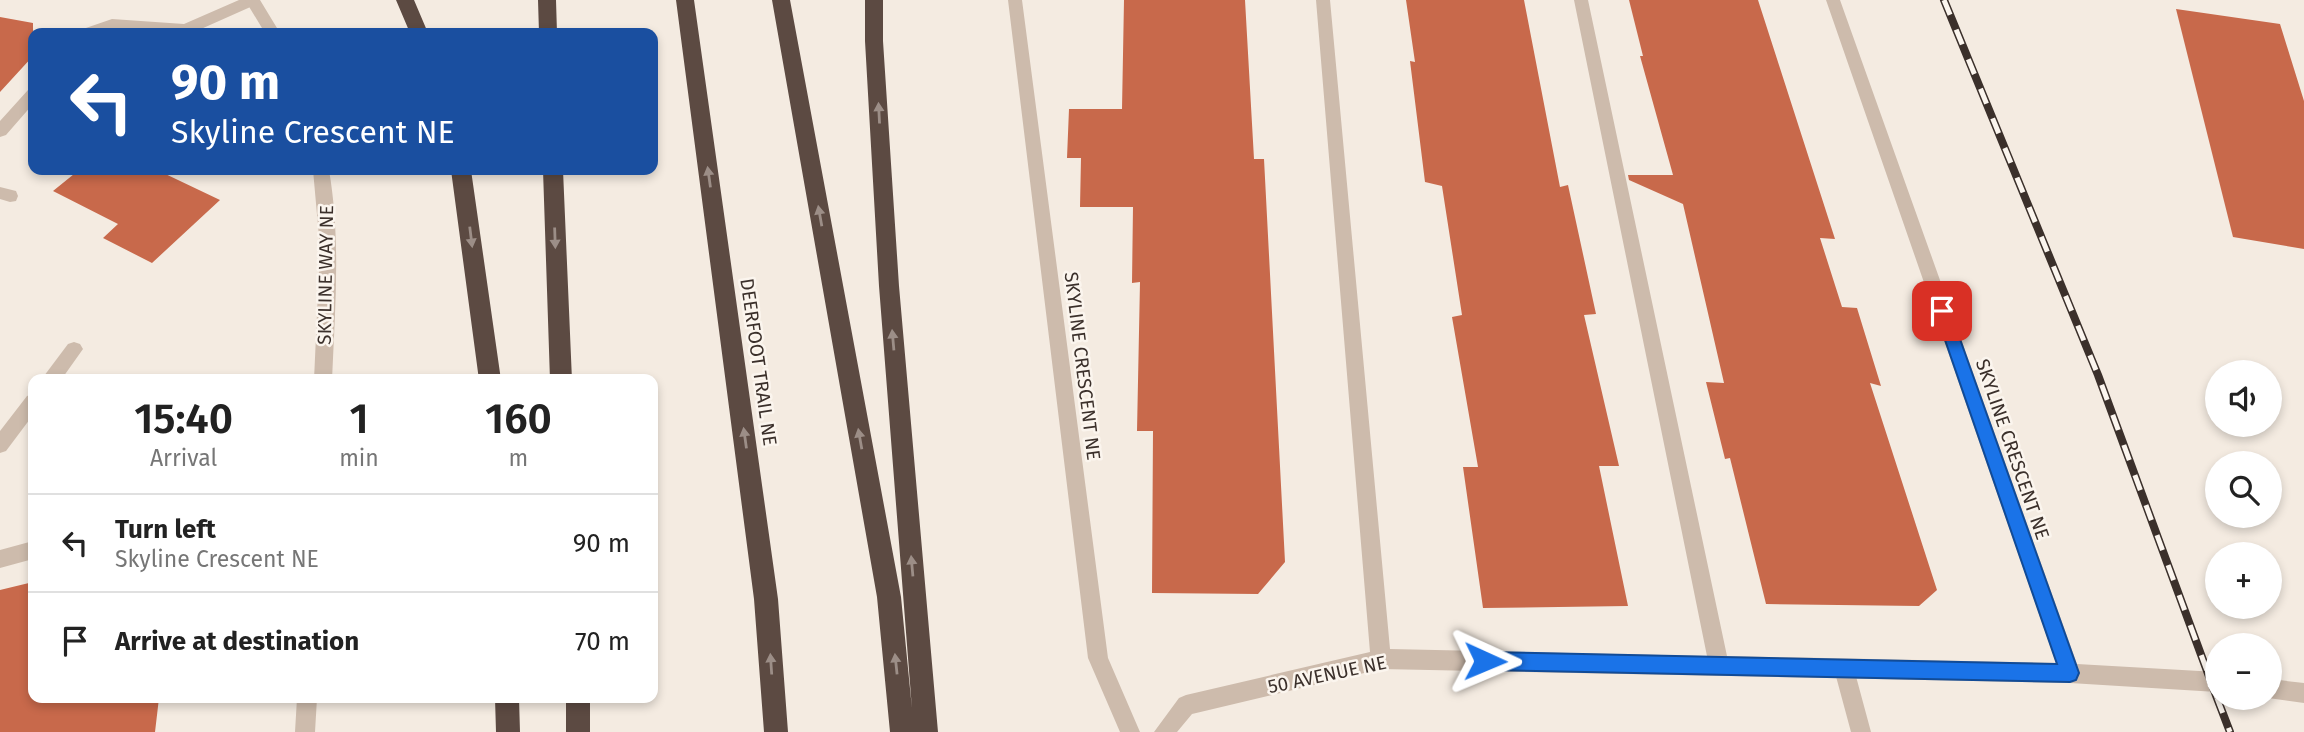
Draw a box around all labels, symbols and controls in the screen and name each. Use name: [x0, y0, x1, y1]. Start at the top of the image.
text: 90 m: [171, 53, 280, 112]
icon: left: [56, 56, 147, 147]
one-way arrow: [873, 101, 884, 123]
text: Skyline Crescent NE: [171, 113, 455, 151]
one-way arrow: [704, 166, 715, 188]
street label: SKYLINE WAY NE: [313, 205, 338, 345]
one-way arrow: [814, 205, 825, 227]
one-way arrow: [466, 226, 477, 248]
one-way arrow: [549, 227, 561, 249]
street label: SKYLINE CRESCENT NE: [1060, 271, 1105, 462]
street label: DEERFOOT TRAIL NE: [735, 277, 782, 447]
pin: [1912, 281, 1972, 341]
icon: arrive: [1923, 292, 1961, 330]
one-way arrow: [888, 328, 899, 350]
street label: SKYLINE CRESCENT NE: [1971, 356, 2054, 542]
map controls: [2205, 360, 2282, 710]
button: sound: [2205, 360, 2282, 437]
text: 15:40: [134, 394, 233, 444]
text: 1: [349, 394, 369, 444]
text: 160: [485, 394, 552, 444]
one-way arrow: [739, 427, 750, 449]
one-way arrow: [855, 428, 866, 450]
text: Arrival: [150, 444, 217, 472]
text: min: [339, 444, 379, 472]
text: m: [509, 444, 528, 472]
button: search: [2205, 451, 2282, 528]
text: Turn left: [115, 514, 216, 545]
icon: left: [56, 524, 94, 562]
text: 90 m: [573, 528, 630, 559]
button: +: [2205, 542, 2282, 619]
text: Skyline Crescent NE: [115, 545, 319, 573]
one-way arrow: [906, 555, 917, 577]
icon: arrive: [56, 622, 94, 660]
position arrow: [1448, 624, 1522, 698]
text: Arrive at destination: [115, 626, 359, 657]
text: 70 m: [575, 626, 630, 657]
button: −: [2205, 633, 2282, 710]
street label: 50 AVENUE NE: [1266, 651, 1388, 698]
one-way arrow: [765, 653, 776, 675]
one-way arrow: [890, 653, 901, 675]

